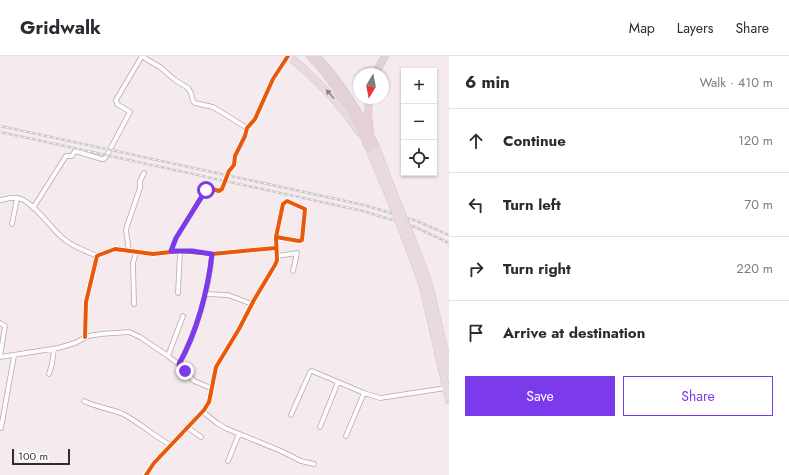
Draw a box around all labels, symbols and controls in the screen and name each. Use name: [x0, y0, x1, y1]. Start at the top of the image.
text: Gridwalk: [20, 14, 101, 41]
text: Map: [629, 18, 655, 38]
text: Layers: [677, 18, 713, 38]
text: Share: [735, 18, 769, 38]
north arrow: [353, 68, 389, 104]
map controls: [401, 68, 437, 176]
button: +: [401, 68, 437, 104]
text: 6 min: [465, 70, 510, 94]
text: Walk · 410 m: [699, 73, 773, 92]
one-way arrow: [325, 89, 335, 99]
button: −: [401, 104, 437, 140]
icon: ahead: [465, 130, 487, 152]
text: Continue: [503, 130, 566, 152]
text: 120 m: [738, 131, 773, 150]
button: locate: [401, 140, 437, 176]
route start: [197, 181, 215, 199]
icon: left: [465, 194, 487, 216]
text: Turn left: [503, 194, 561, 216]
text: 70 m: [744, 195, 773, 214]
icon: right: [465, 258, 487, 280]
text: Turn right: [503, 258, 571, 280]
text: 220 m: [736, 259, 773, 278]
icon: arrive: [465, 322, 487, 344]
text: Arrive at destination: [503, 322, 645, 344]
route end: [176, 362, 194, 380]
button: Save: [465, 376, 615, 416]
button: Share: [623, 376, 773, 416]
scale bar: [12, 447, 70, 466]
text: 100 m: [18, 448, 48, 464]

